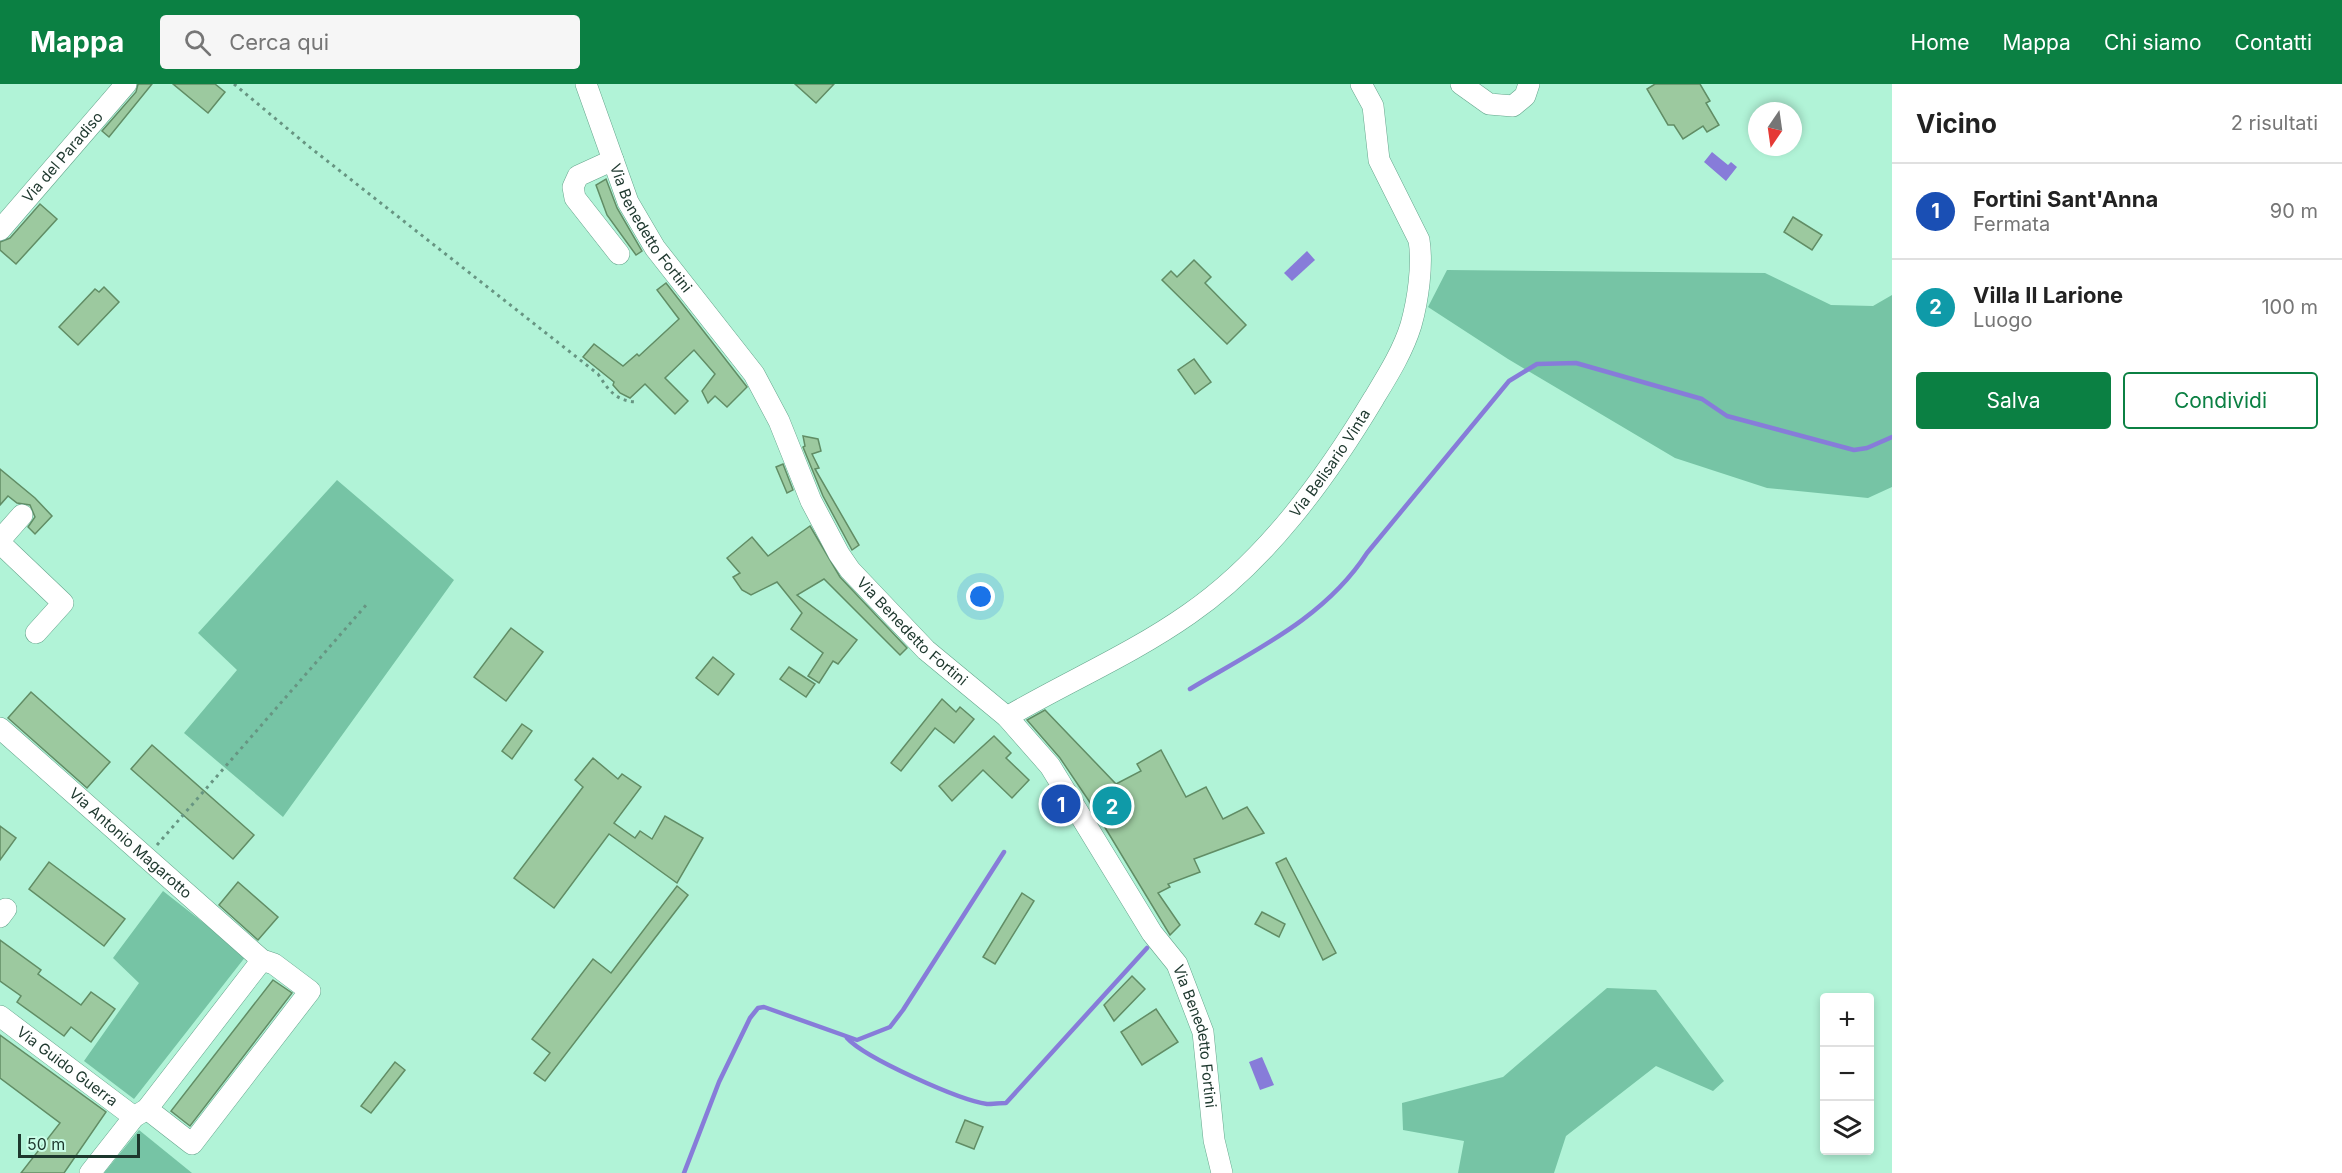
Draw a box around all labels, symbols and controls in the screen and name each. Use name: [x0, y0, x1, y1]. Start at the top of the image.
search box: [160, 15, 580, 69]
text: Mappa: [30, 25, 124, 59]
icon: search: [181, 26, 214, 59]
text: Cerca qui: [229, 29, 329, 55]
text: Home: [1911, 30, 1969, 55]
text: Mappa: [2002, 30, 2071, 55]
text: Chi siamo: [2104, 30, 2202, 55]
text: Contatti: [2235, 30, 2312, 55]
north arrow: [1748, 102, 1802, 156]
street label: Via del Paradiso: [18, 108, 107, 206]
text: Vicino: [1916, 108, 1997, 139]
text: 2 risultati: [2231, 111, 2318, 135]
street label: Via Benedetto Fortini: [606, 161, 696, 296]
text: Fortini Sant'Anna: [1973, 186, 2158, 212]
text: 1: [1931, 199, 1940, 223]
text: 90 m: [2270, 199, 2318, 223]
text: Fermata: [1973, 212, 2050, 236]
text: Villa Il Larione: [1973, 282, 2123, 308]
text: 2: [1929, 295, 1942, 319]
text: 100 m: [2261, 295, 2318, 319]
text: Luogo: [1973, 308, 2032, 332]
button: Salva: [1916, 372, 2111, 429]
button: Condividi: [2123, 372, 2318, 429]
street label: Via Belisario Vinta: [1285, 405, 1374, 521]
street label: Via Benedetto Fortini: [853, 573, 972, 689]
your location: [966, 582, 995, 611]
pin: 1: [1042, 782, 1080, 826]
street label: Via Antonio Magarotto: [65, 784, 196, 902]
pin: 2: [1092, 784, 1132, 828]
street label: Via Benedetto Fortini: [1169, 962, 1221, 1109]
map controls: [1820, 993, 1874, 1155]
button: +: [1820, 993, 1874, 1047]
street label: Via Guido Guerra: [13, 1022, 122, 1110]
button: −: [1820, 1047, 1874, 1101]
button: layers: [1820, 1101, 1874, 1155]
scale bar: [18, 1131, 140, 1158]
text: 50 m: [27, 1134, 65, 1154]

